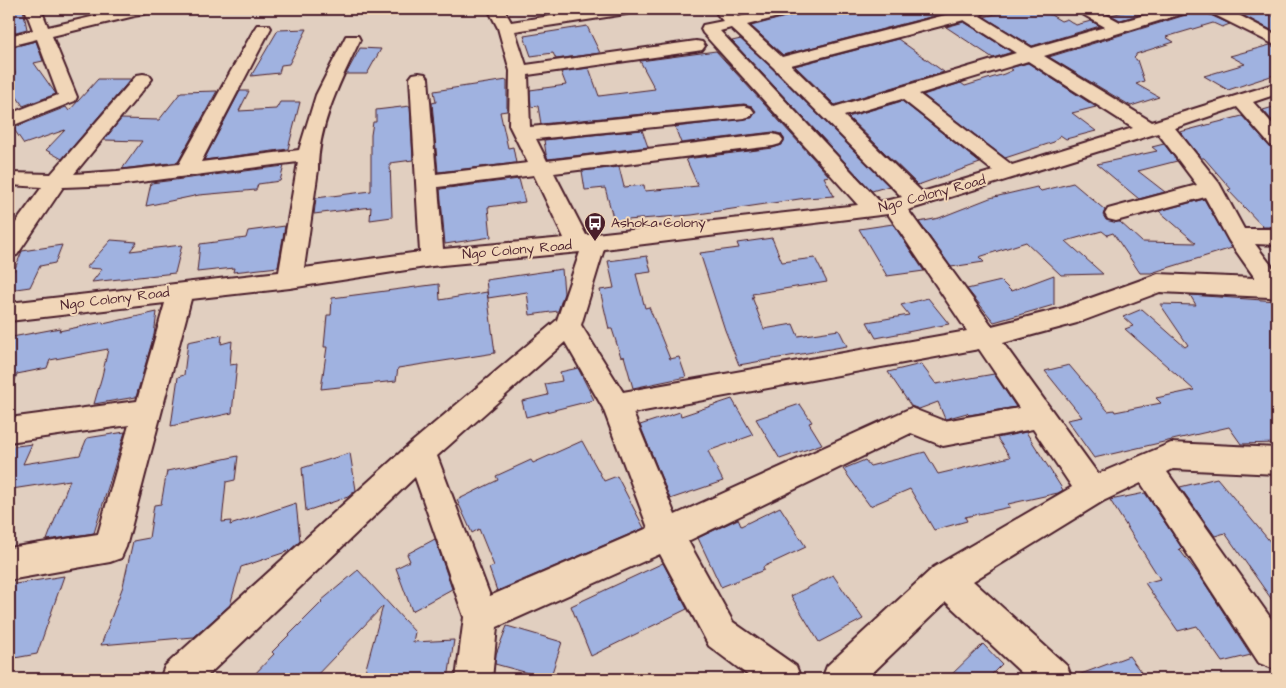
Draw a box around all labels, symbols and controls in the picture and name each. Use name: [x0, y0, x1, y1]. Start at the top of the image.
street label: Ngo Colony Road: [876, 170, 988, 218]
bus stop icon: Ashoka Colony: [583, 211, 607, 242]
place label: Ashoka Colony: [611, 213, 706, 233]
street label: Ngo Colony Road: [461, 235, 573, 265]
street label: Ngo Colony Road: [59, 282, 171, 316]

